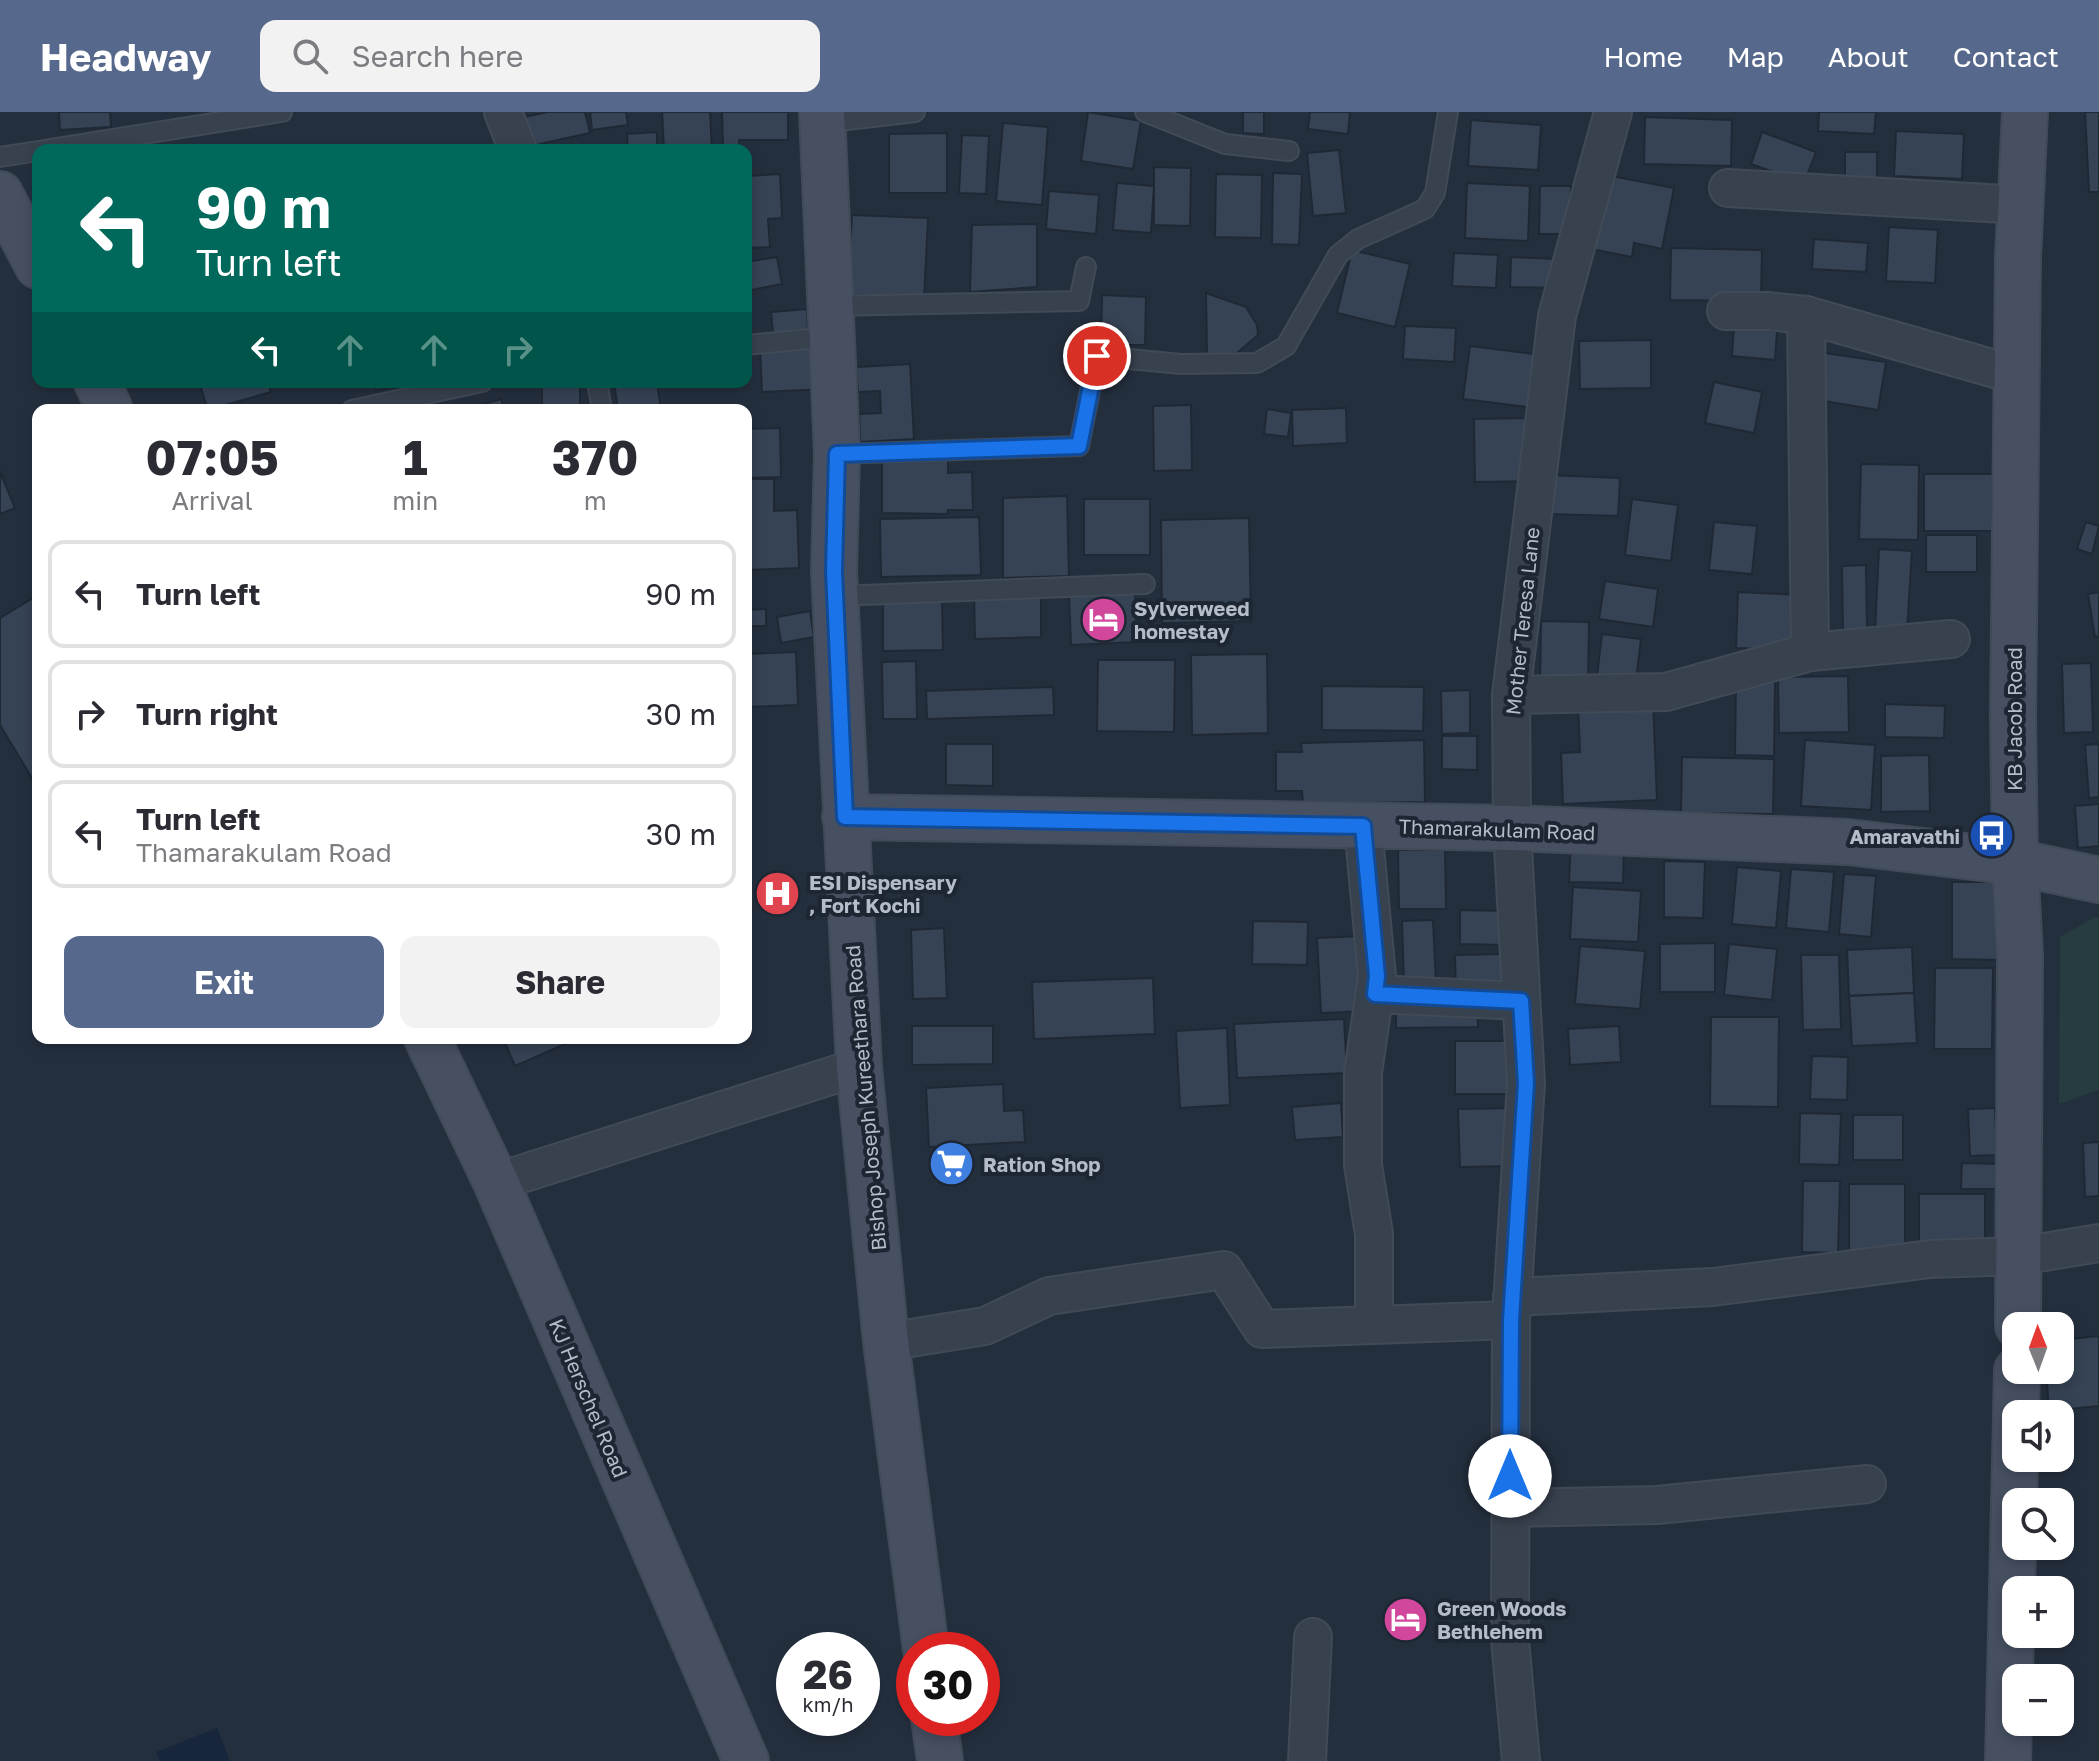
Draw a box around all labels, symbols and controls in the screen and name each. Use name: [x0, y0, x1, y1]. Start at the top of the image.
search box: [260, 20, 820, 92]
text: Headway: [40, 34, 212, 79]
icon: search: [288, 34, 332, 78]
text: Search here: [352, 38, 523, 74]
text: Home: [1604, 40, 1683, 73]
text: Map: [1727, 40, 1784, 73]
text: About: [1828, 40, 1909, 73]
text: Contact: [1953, 40, 2059, 73]
text: 90 m: [196, 173, 331, 240]
icon: left: [64, 176, 168, 280]
text: Turn left: [196, 241, 342, 284]
pin: [1063, 322, 1131, 390]
icon: left: [244, 328, 288, 372]
icon: ahead: [328, 328, 372, 372]
icon: ahead: [412, 328, 456, 372]
icon: right: [496, 328, 540, 372]
icon: arrive: [1075, 334, 1119, 378]
text: 07:05: [146, 428, 279, 486]
text: 1: [403, 428, 428, 486]
text: 370: [552, 428, 638, 486]
text: Arrival: [171, 485, 253, 516]
text: min: [392, 485, 438, 516]
text: m: [584, 485, 607, 516]
street label: Mother Teresa Lane: [1500, 526, 1544, 716]
icon: left: [68, 572, 112, 616]
text: Turn left: [136, 576, 261, 612]
text: 90 m: [645, 576, 716, 612]
hotel icon: Sylverweed homestay: [1079, 595, 1127, 643]
place label: Sylverweed homestay: [1134, 596, 1250, 643]
street label: KB Jacob Road: [2002, 647, 2026, 791]
icon: right: [68, 692, 112, 736]
text: Turn right: [136, 696, 278, 732]
text: 30 m: [646, 696, 716, 732]
text: Turn left: [136, 801, 261, 837]
icon: left: [68, 812, 112, 856]
bus stop icon: Amaravathi: [1967, 812, 2015, 860]
street label: Thamarakulam Road: [1398, 814, 1596, 844]
text: 30 m: [646, 816, 716, 852]
place label: Amaravathi: [1849, 824, 1960, 848]
text: Thamarakulam Road: [136, 837, 392, 868]
hospital icon: ESI Dispensary , Fort Kochi: [754, 869, 802, 917]
place label: ESI Dispensary , Fort Kochi: [809, 870, 957, 917]
button: Exit: [64, 936, 384, 1028]
button: Share: [400, 936, 720, 1028]
street label: Bishop Joseph Kureethara Road: [840, 944, 890, 1252]
supermarket icon: Ration Shop: [928, 1140, 976, 1188]
place label: Ration Shop: [983, 1152, 1101, 1176]
north arrow: [2002, 1312, 2074, 1384]
map controls: [2002, 1312, 2074, 1736]
street label: KJ Herschel Road: [545, 1315, 633, 1481]
button: sound: [2002, 1400, 2074, 1472]
position arrow: [1468, 1434, 1552, 1518]
button: search: [2002, 1488, 2074, 1560]
button: +: [2002, 1576, 2074, 1648]
hotel icon: Green Woods Bethlehem: [1382, 1596, 1430, 1644]
place label: Green Woods Bethlehem: [1437, 1596, 1566, 1643]
speed limit sign: 30: [896, 1632, 1000, 1736]
text: 26: [803, 1650, 853, 1698]
button: −: [2002, 1664, 2074, 1736]
text: km/h: [803, 1692, 853, 1716]

